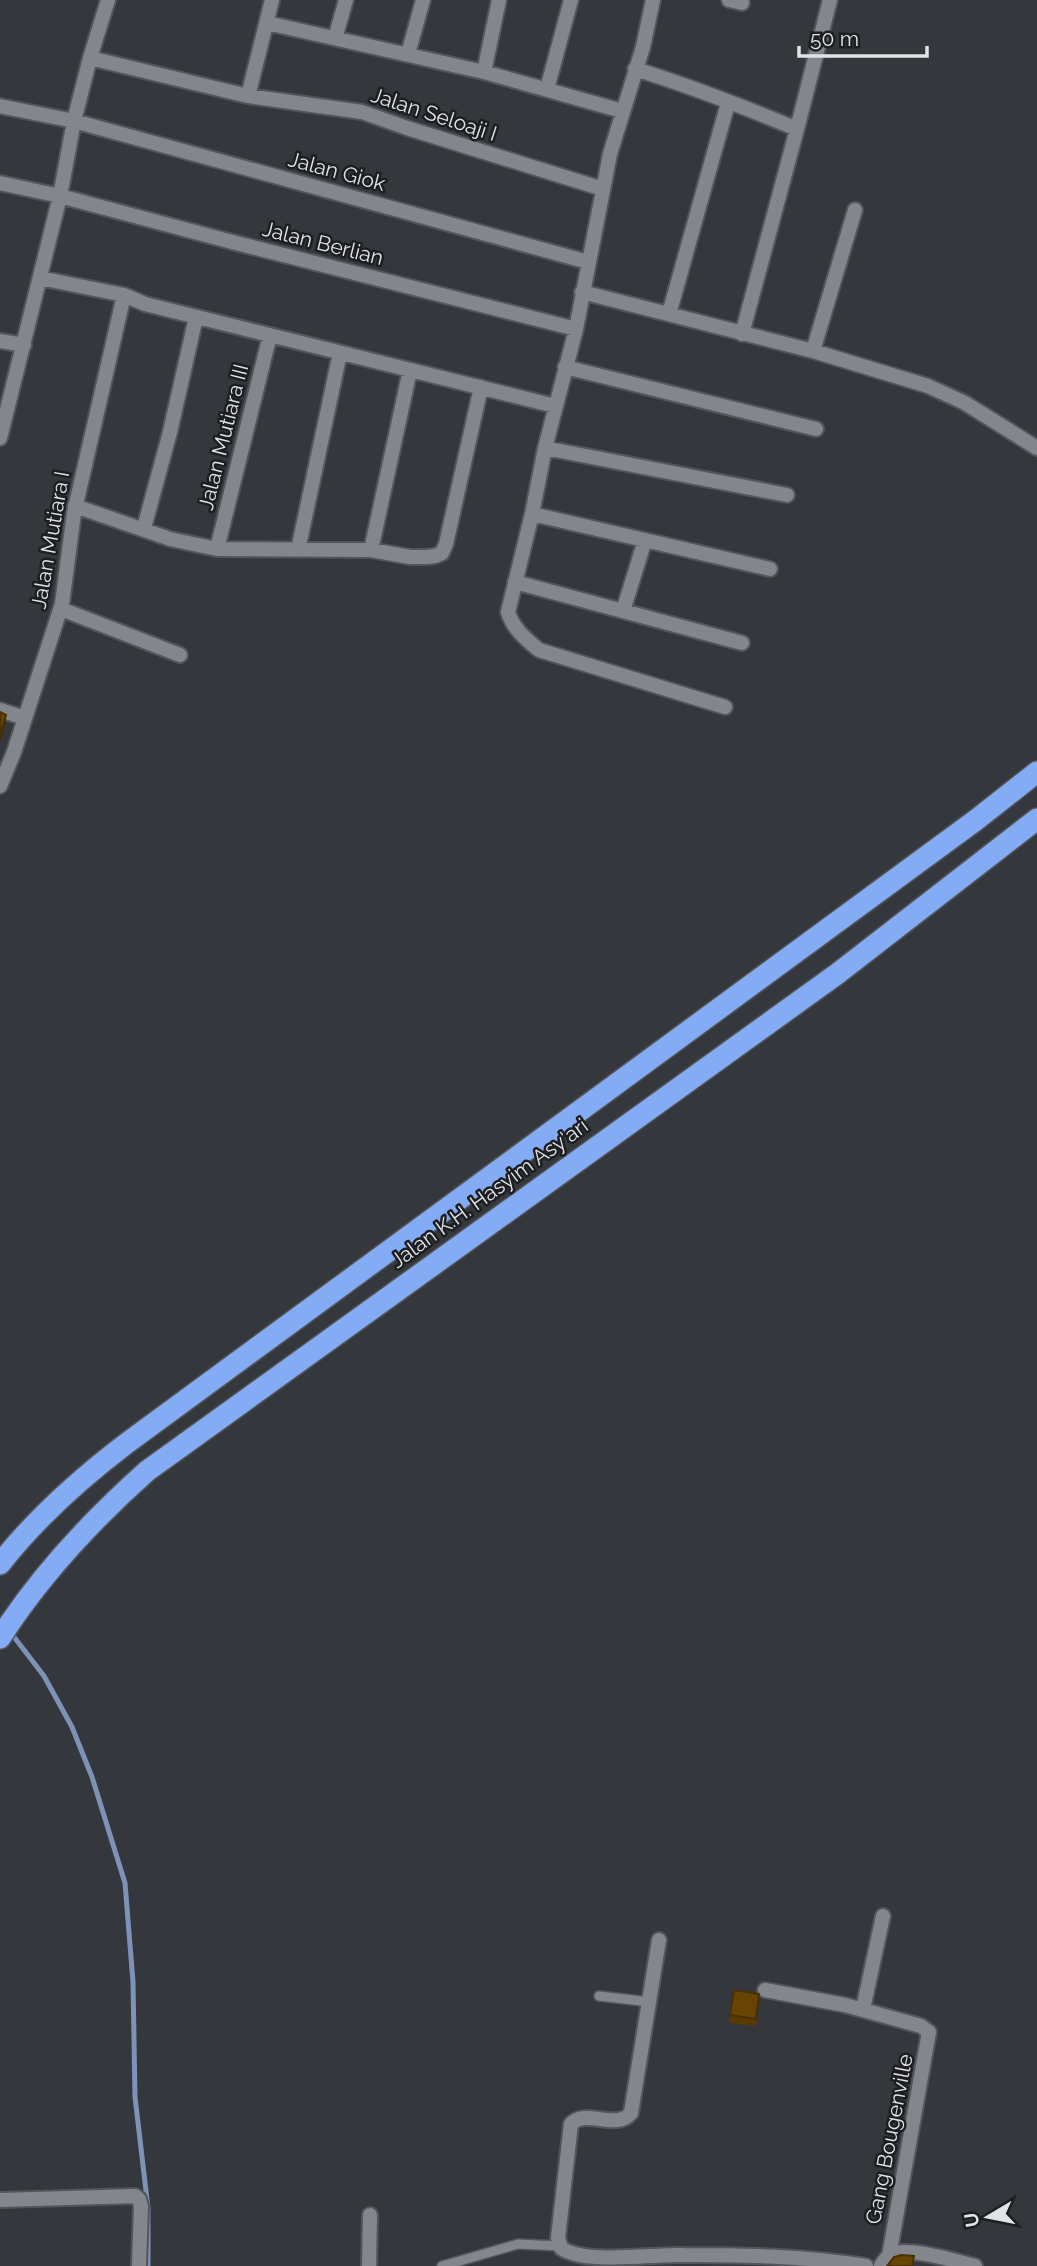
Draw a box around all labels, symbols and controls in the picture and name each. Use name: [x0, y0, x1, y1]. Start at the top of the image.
scale bar: [799, 14, 927, 58]
text: 50 m: [810, 26, 859, 51]
street label: Jalan Seloaji I: [368, 82, 500, 146]
street label: Jalan Giok: [286, 146, 388, 196]
street label: Jalan Berlian: [260, 216, 386, 270]
street label: Jalan Mutiara III: [193, 361, 253, 513]
street label: Jalan Mutiara I: [26, 469, 74, 611]
street label: Jalan K.H. Hasyim Asy'ari: [385, 1113, 593, 1273]
street label: Gang Bougenville: [860, 2052, 918, 2226]
north arrow: [953, 2182, 1023, 2252]
text: U: [959, 2211, 983, 2229]

